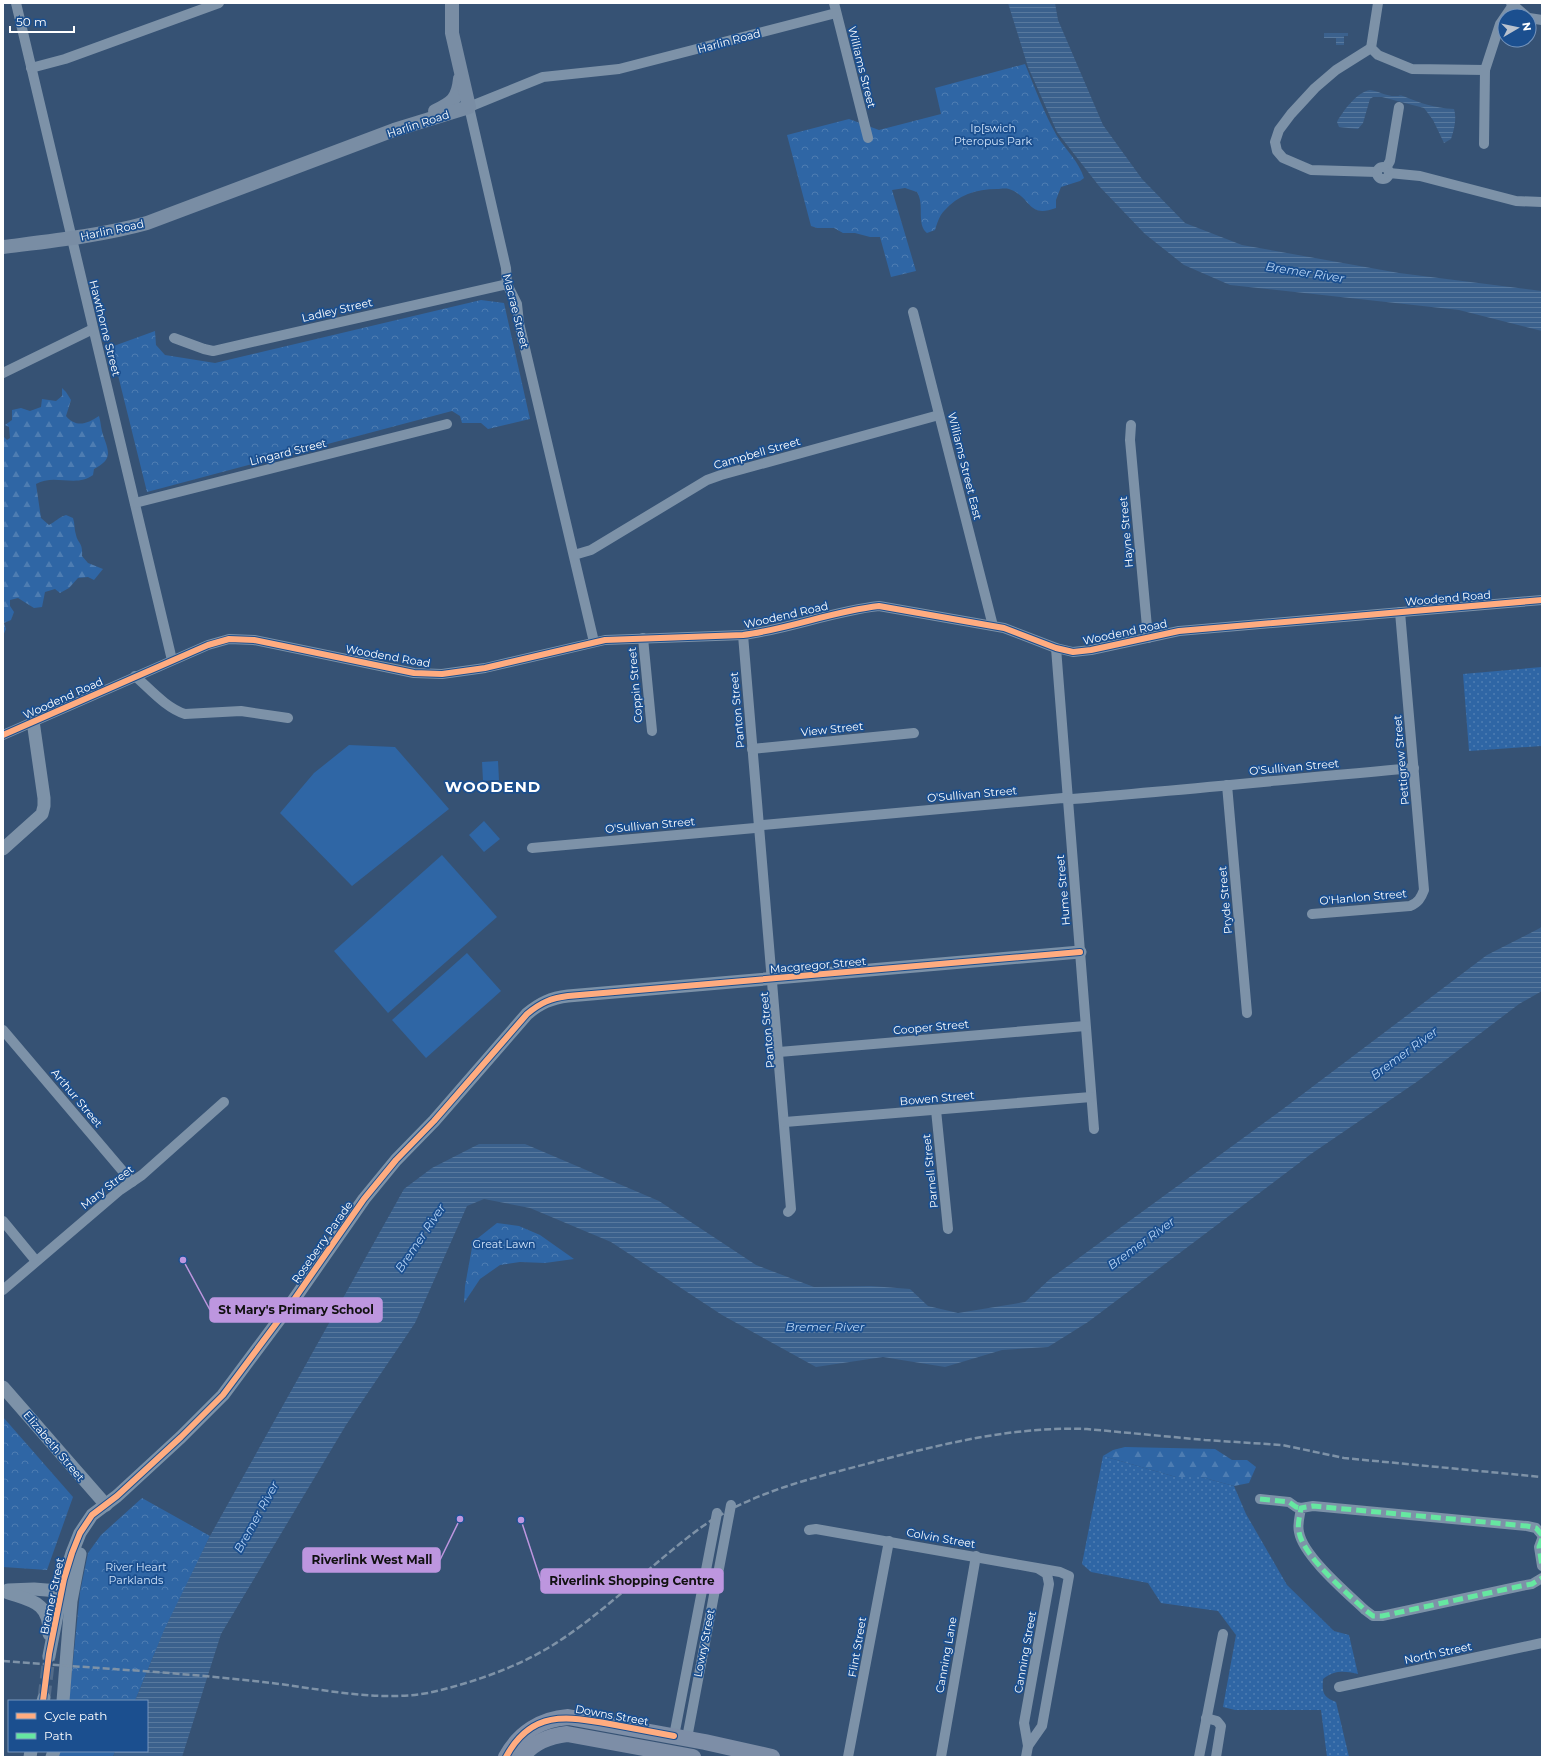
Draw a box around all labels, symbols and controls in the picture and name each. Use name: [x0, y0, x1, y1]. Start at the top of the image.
scale bar: [10, 8, 74, 34]
north arrow: [1497, 8, 1537, 48]
text: 50 m: [16, 14, 47, 29]
text: N: [1519, 21, 1534, 32]
street label: Williams Street: [845, 25, 879, 110]
street label: Harlin Road: [696, 26, 762, 56]
street label: Harlin Road: [385, 107, 451, 141]
park label: Ip[swich Pteropus Park: [954, 121, 1033, 148]
street label: Harlin Road: [79, 216, 145, 244]
water label: Bremer River: [1265, 258, 1345, 286]
street label: Macrae Street: [500, 272, 532, 350]
street label: Hawthorne Street: [86, 279, 124, 378]
street label: Ladley Street: [300, 295, 374, 325]
street label: Williams Street East: [945, 411, 985, 522]
street label: Campbell Street: [712, 434, 802, 472]
street label: Lingard Street: [248, 436, 328, 468]
street label: Hayne Street: [1116, 495, 1136, 568]
street label: Woodend Road: [1405, 587, 1491, 609]
street label: Woodend Road: [742, 598, 830, 632]
street label: Woodend Road: [1081, 616, 1169, 648]
street label: Woodend Road: [344, 642, 432, 670]
street label: Coppin Street: [625, 646, 645, 723]
street label: Panton Street: [727, 671, 747, 749]
street label: Woodend Road: [21, 674, 105, 722]
street label: Pettigrew Street: [1390, 714, 1412, 806]
street label: View Street: [800, 719, 864, 739]
street label: O'Sullivan Street: [1249, 756, 1340, 778]
district label: WOODEND: [445, 777, 541, 796]
street label: O'Sullivan Street: [927, 783, 1018, 805]
street label: O'Sullivan Street: [605, 814, 696, 836]
street label: Hume Street: [1053, 854, 1073, 926]
street label: Pryde Street: [1215, 865, 1235, 934]
street label: O'Hanlon Street: [1319, 886, 1408, 908]
street label: Macgregor Street: [769, 954, 867, 976]
street label: Panton Street: [757, 991, 777, 1069]
street label: Cooper Street: [893, 1017, 970, 1037]
water label: Bremer River: [1368, 1024, 1441, 1082]
street label: Arthur Street: [48, 1066, 106, 1131]
street label: Bowen Street: [899, 1088, 975, 1108]
street label: Parnell Street: [919, 1133, 941, 1209]
street label: Mary Street: [78, 1162, 137, 1212]
street label: Roseberry Parade: [288, 1198, 356, 1286]
water label: Bremer River: [392, 1201, 448, 1275]
water label: Bremer River: [1105, 1214, 1178, 1272]
park label: Great Lawn: [472, 1237, 536, 1251]
callout: St Mary's Primary School: [210, 1298, 382, 1322]
text: St Mary's Primary School: [218, 1302, 374, 1317]
water label: Bremer River: [785, 1319, 865, 1334]
street label: Elizabeth Street: [21, 1408, 88, 1484]
water label: Bremer River: [230, 1479, 282, 1555]
street label: Colvin Street: [905, 1525, 977, 1551]
callout: Riverlink West Mall: [303, 1548, 440, 1572]
text: Riverlink West Mall: [312, 1552, 432, 1567]
street label: Bremer Street: [37, 1556, 67, 1636]
park label: River Heart Parklands: [105, 1560, 167, 1587]
callout: Riverlink Shopping Centre: [541, 1569, 723, 1593]
text: Riverlink Shopping Centre: [549, 1573, 715, 1588]
street label: Lowry Street: [691, 1607, 718, 1678]
street label: Canning Street: [1011, 1609, 1039, 1694]
street label: Flint Street: [845, 1615, 869, 1678]
street label: Canning Lane: [932, 1616, 960, 1694]
street label: North Street: [1403, 1639, 1473, 1667]
legend: [8, 1700, 148, 1752]
street label: Downs Street: [574, 1702, 650, 1728]
text: Cycle path: [44, 1708, 107, 1723]
text: Path: [44, 1728, 73, 1743]

